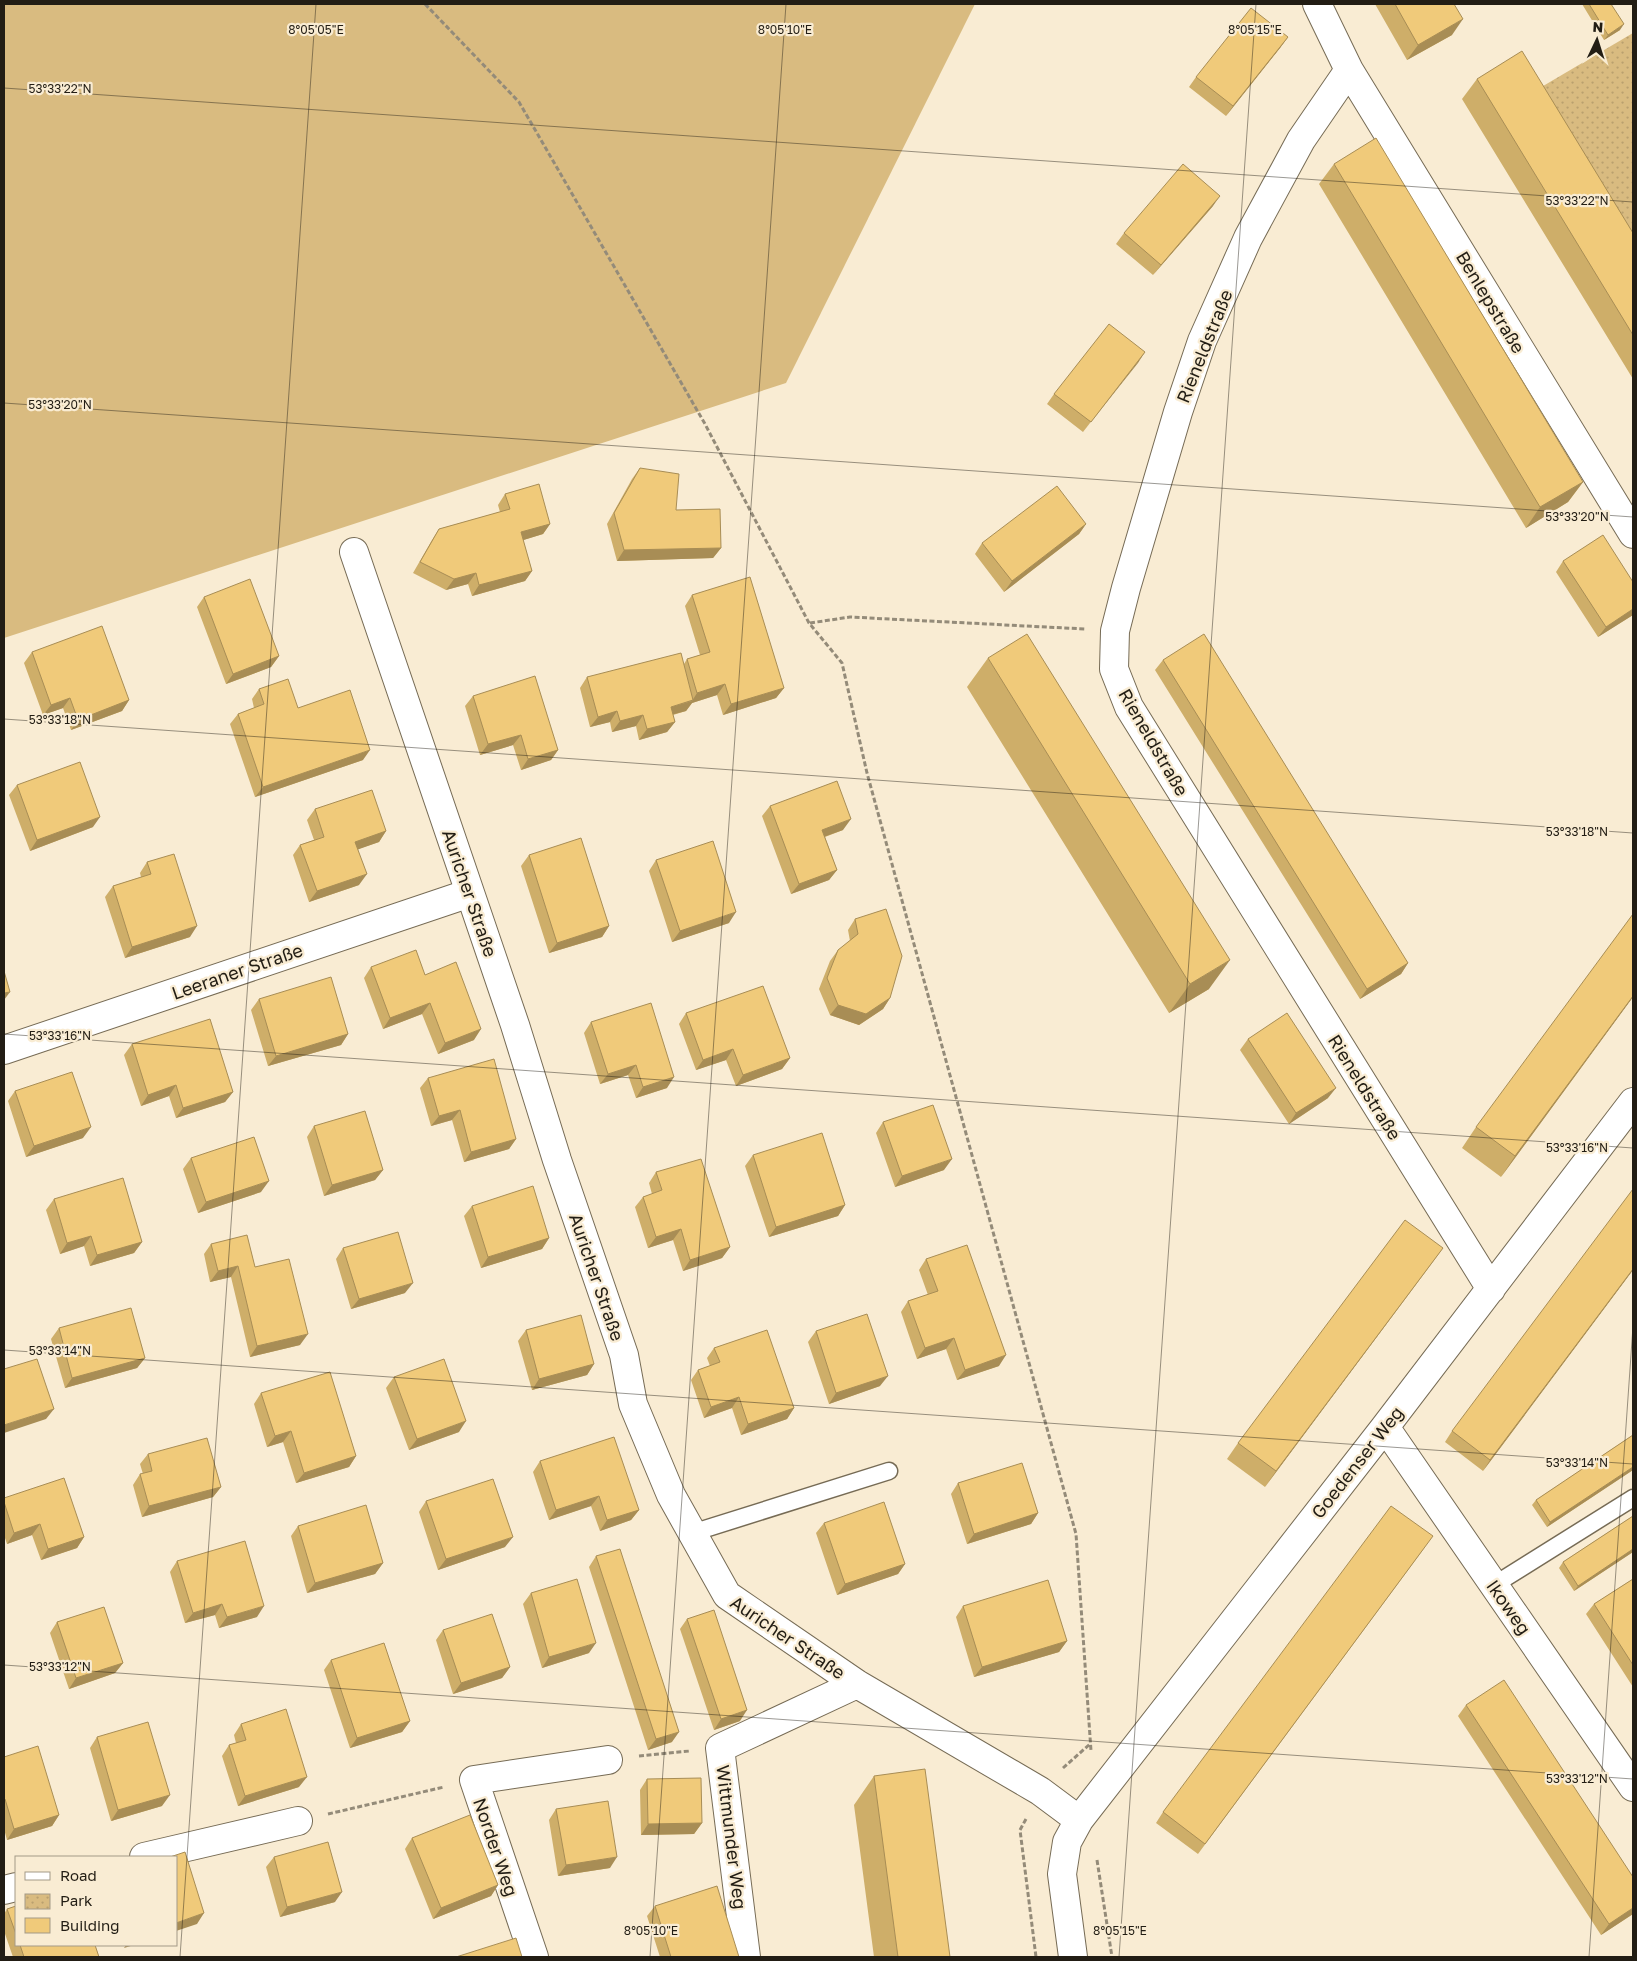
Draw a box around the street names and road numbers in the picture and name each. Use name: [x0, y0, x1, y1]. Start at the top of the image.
street label: Benlepstraße: [1452, 247, 1530, 357]
street label: Rieneldstraße: [1171, 286, 1237, 406]
street label: Rieneldstraße: [1114, 684, 1194, 800]
street label: Auricher Straße: [438, 826, 502, 960]
street label: Leeraner Straße: [169, 938, 305, 1004]
street label: Rieneldstraße: [1324, 1030, 1406, 1144]
street label: Auricher Straße: [565, 1210, 629, 1344]
street label: Goedenser Weg: [1306, 1402, 1408, 1522]
street label: Ikoweg: [1482, 1575, 1536, 1639]
street label: Auricher Straße: [726, 1591, 850, 1683]
street label: Wittmunder Weg: [712, 1764, 752, 1910]
street label: Norder Weg: [469, 1795, 523, 1899]

